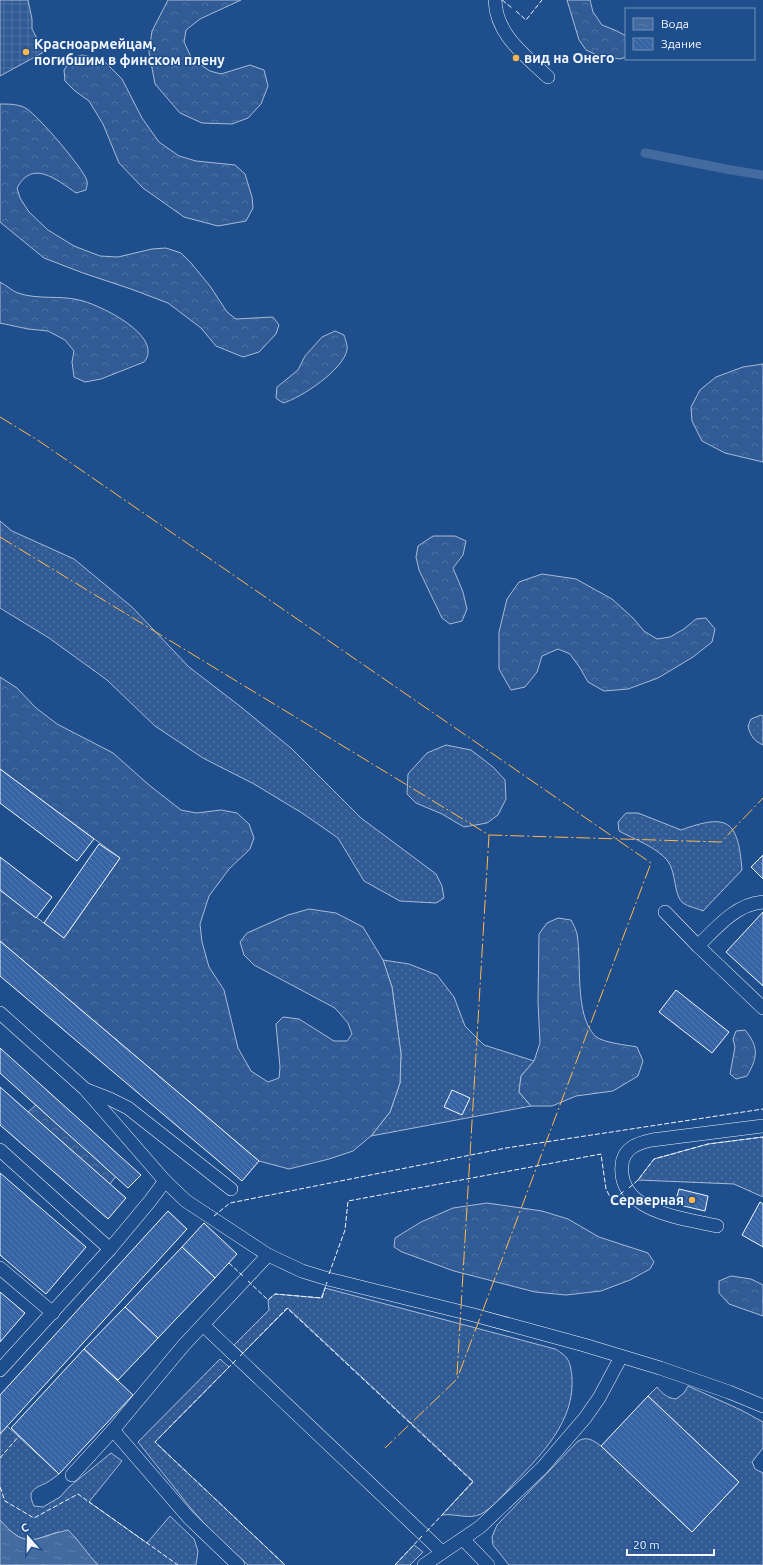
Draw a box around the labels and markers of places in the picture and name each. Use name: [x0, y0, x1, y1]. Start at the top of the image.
place label: Красноармейцам, погибшим в финском плену: [34, 36, 225, 68]
marker: Красноармейцам, погибшим в финском плену: [21, 47, 31, 57]
place label: вид на Онего: [524, 50, 614, 66]
marker: вид на Онего: [511, 53, 521, 63]
place label: Серверная: [610, 1192, 684, 1208]
marker: Серверная: [687, 1195, 697, 1205]

